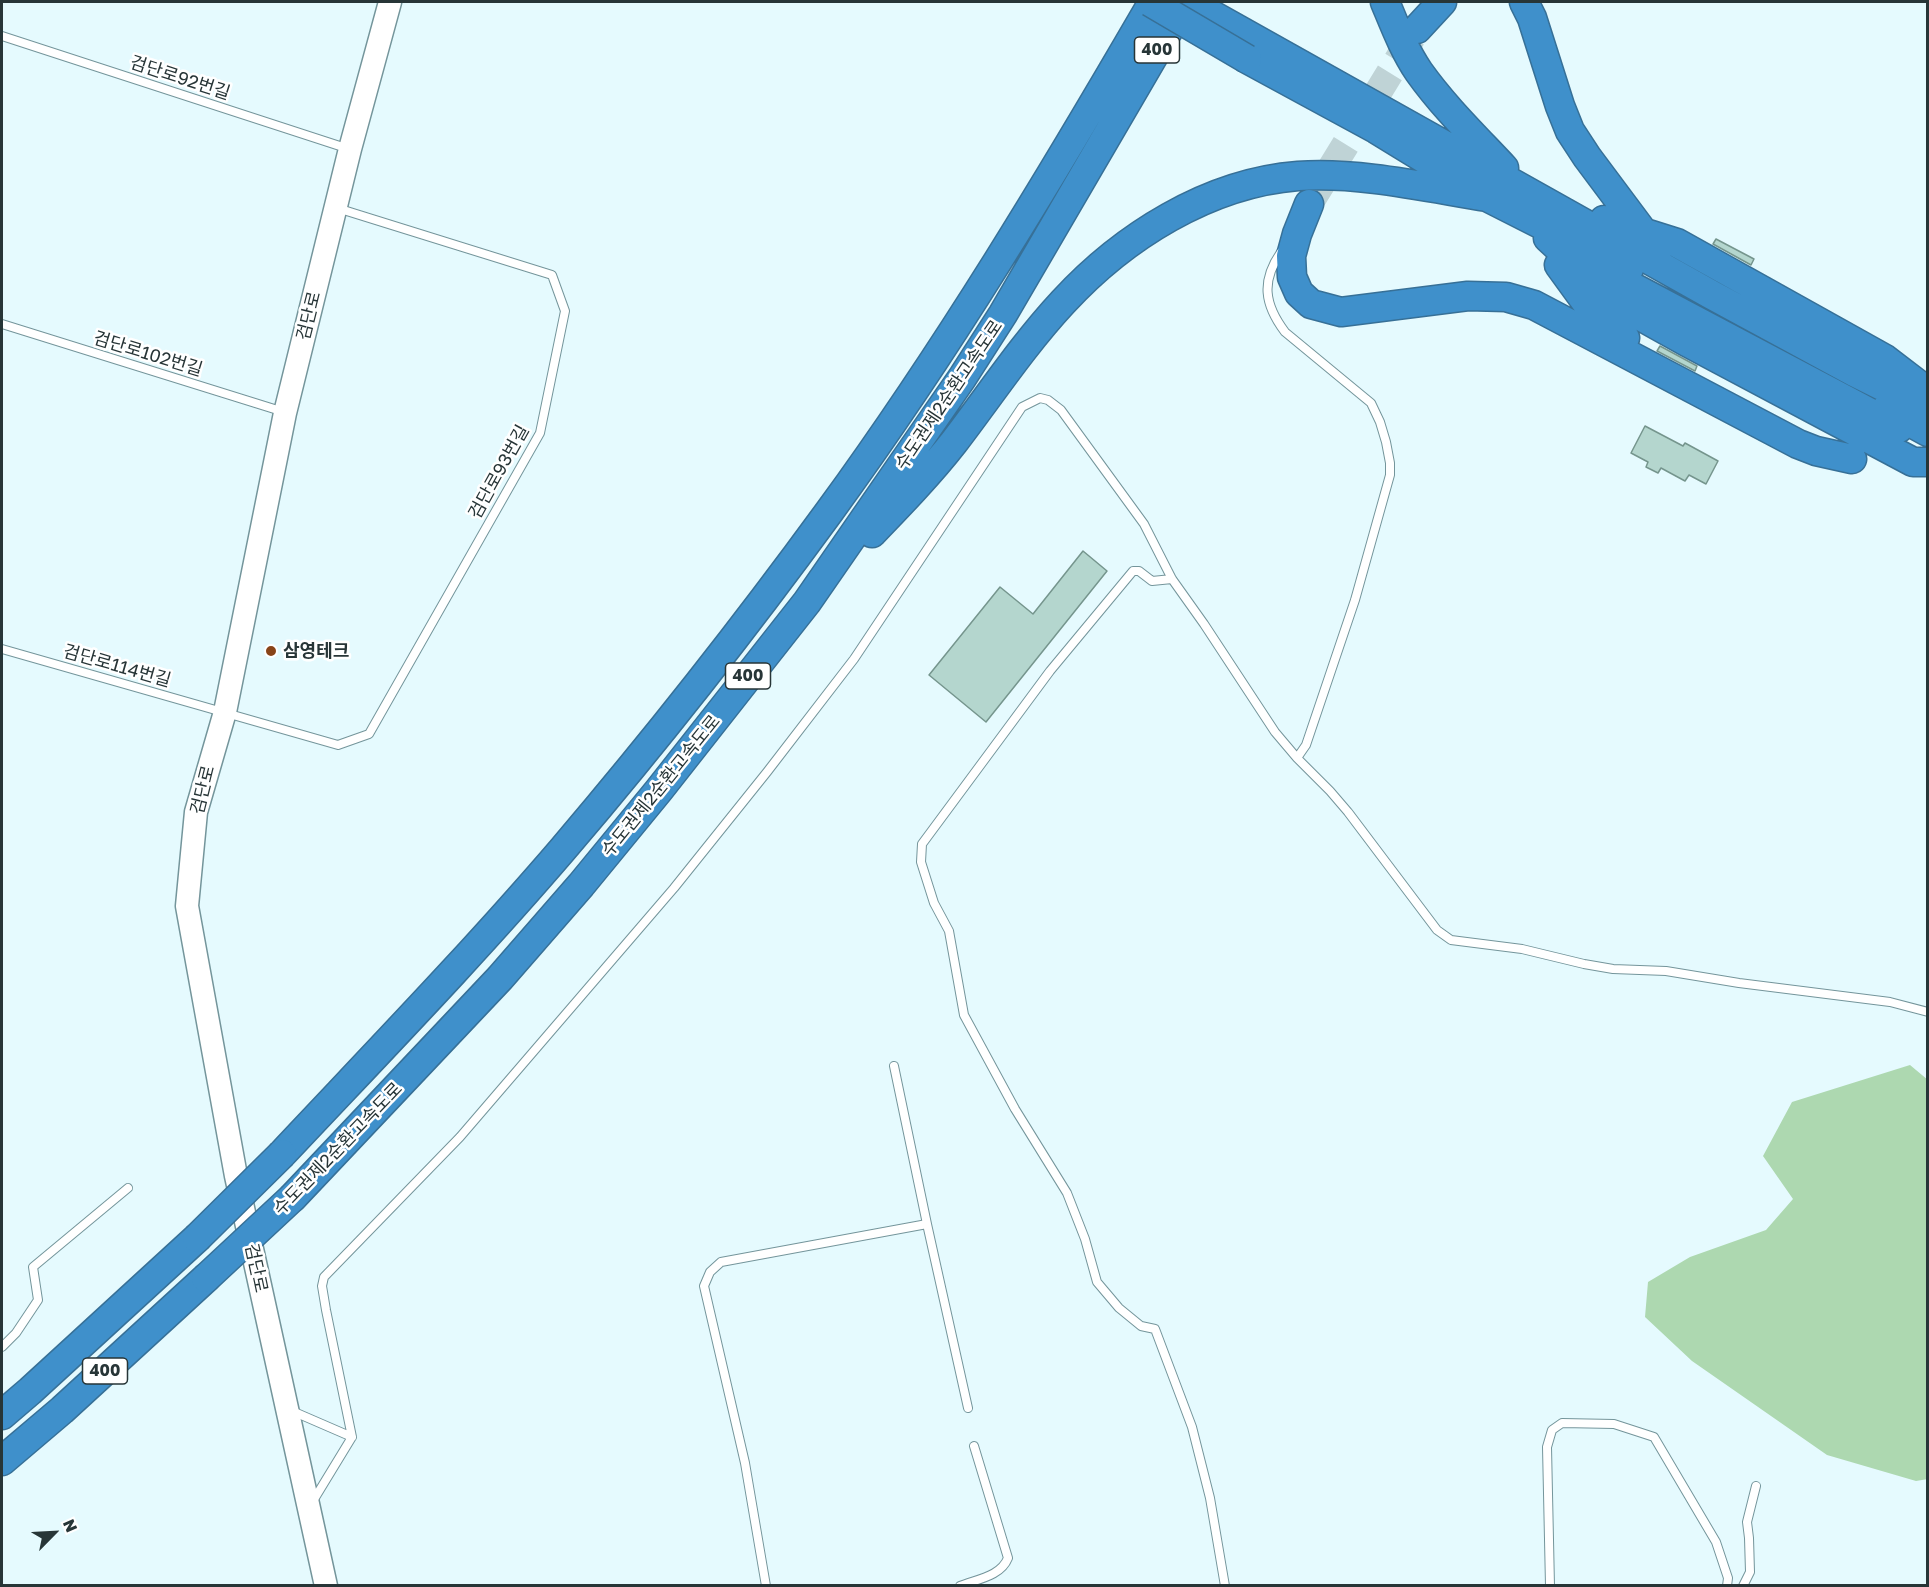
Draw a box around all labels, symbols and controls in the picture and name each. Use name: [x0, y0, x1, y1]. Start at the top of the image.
road number: 400: [1134, 37, 1180, 63]
street label: 검단로92번길: [127, 52, 233, 104]
street label: 검단로: [293, 289, 325, 343]
street label: 수도권제2순환고속도로: [891, 316, 1007, 474]
street label: 검단로102번길: [91, 327, 205, 381]
street label: 검단로93번길: [464, 421, 534, 523]
street label: 검단로114번길: [61, 640, 173, 692]
place label: 삼영테크: [283, 640, 349, 662]
marker: 삼영테크: [264, 644, 278, 658]
road number: 400: [726, 663, 771, 689]
street label: 수도권제2순환고속도로: [597, 711, 725, 861]
street label: 검단로: [187, 763, 219, 817]
street label: 수도권제2순환고속도로: [269, 1078, 407, 1220]
street label: 검단로: [240, 1241, 272, 1295]
road number: 400: [82, 1358, 128, 1384]
north arrow: [24, 1503, 84, 1563]
text: N: [59, 1516, 82, 1535]

